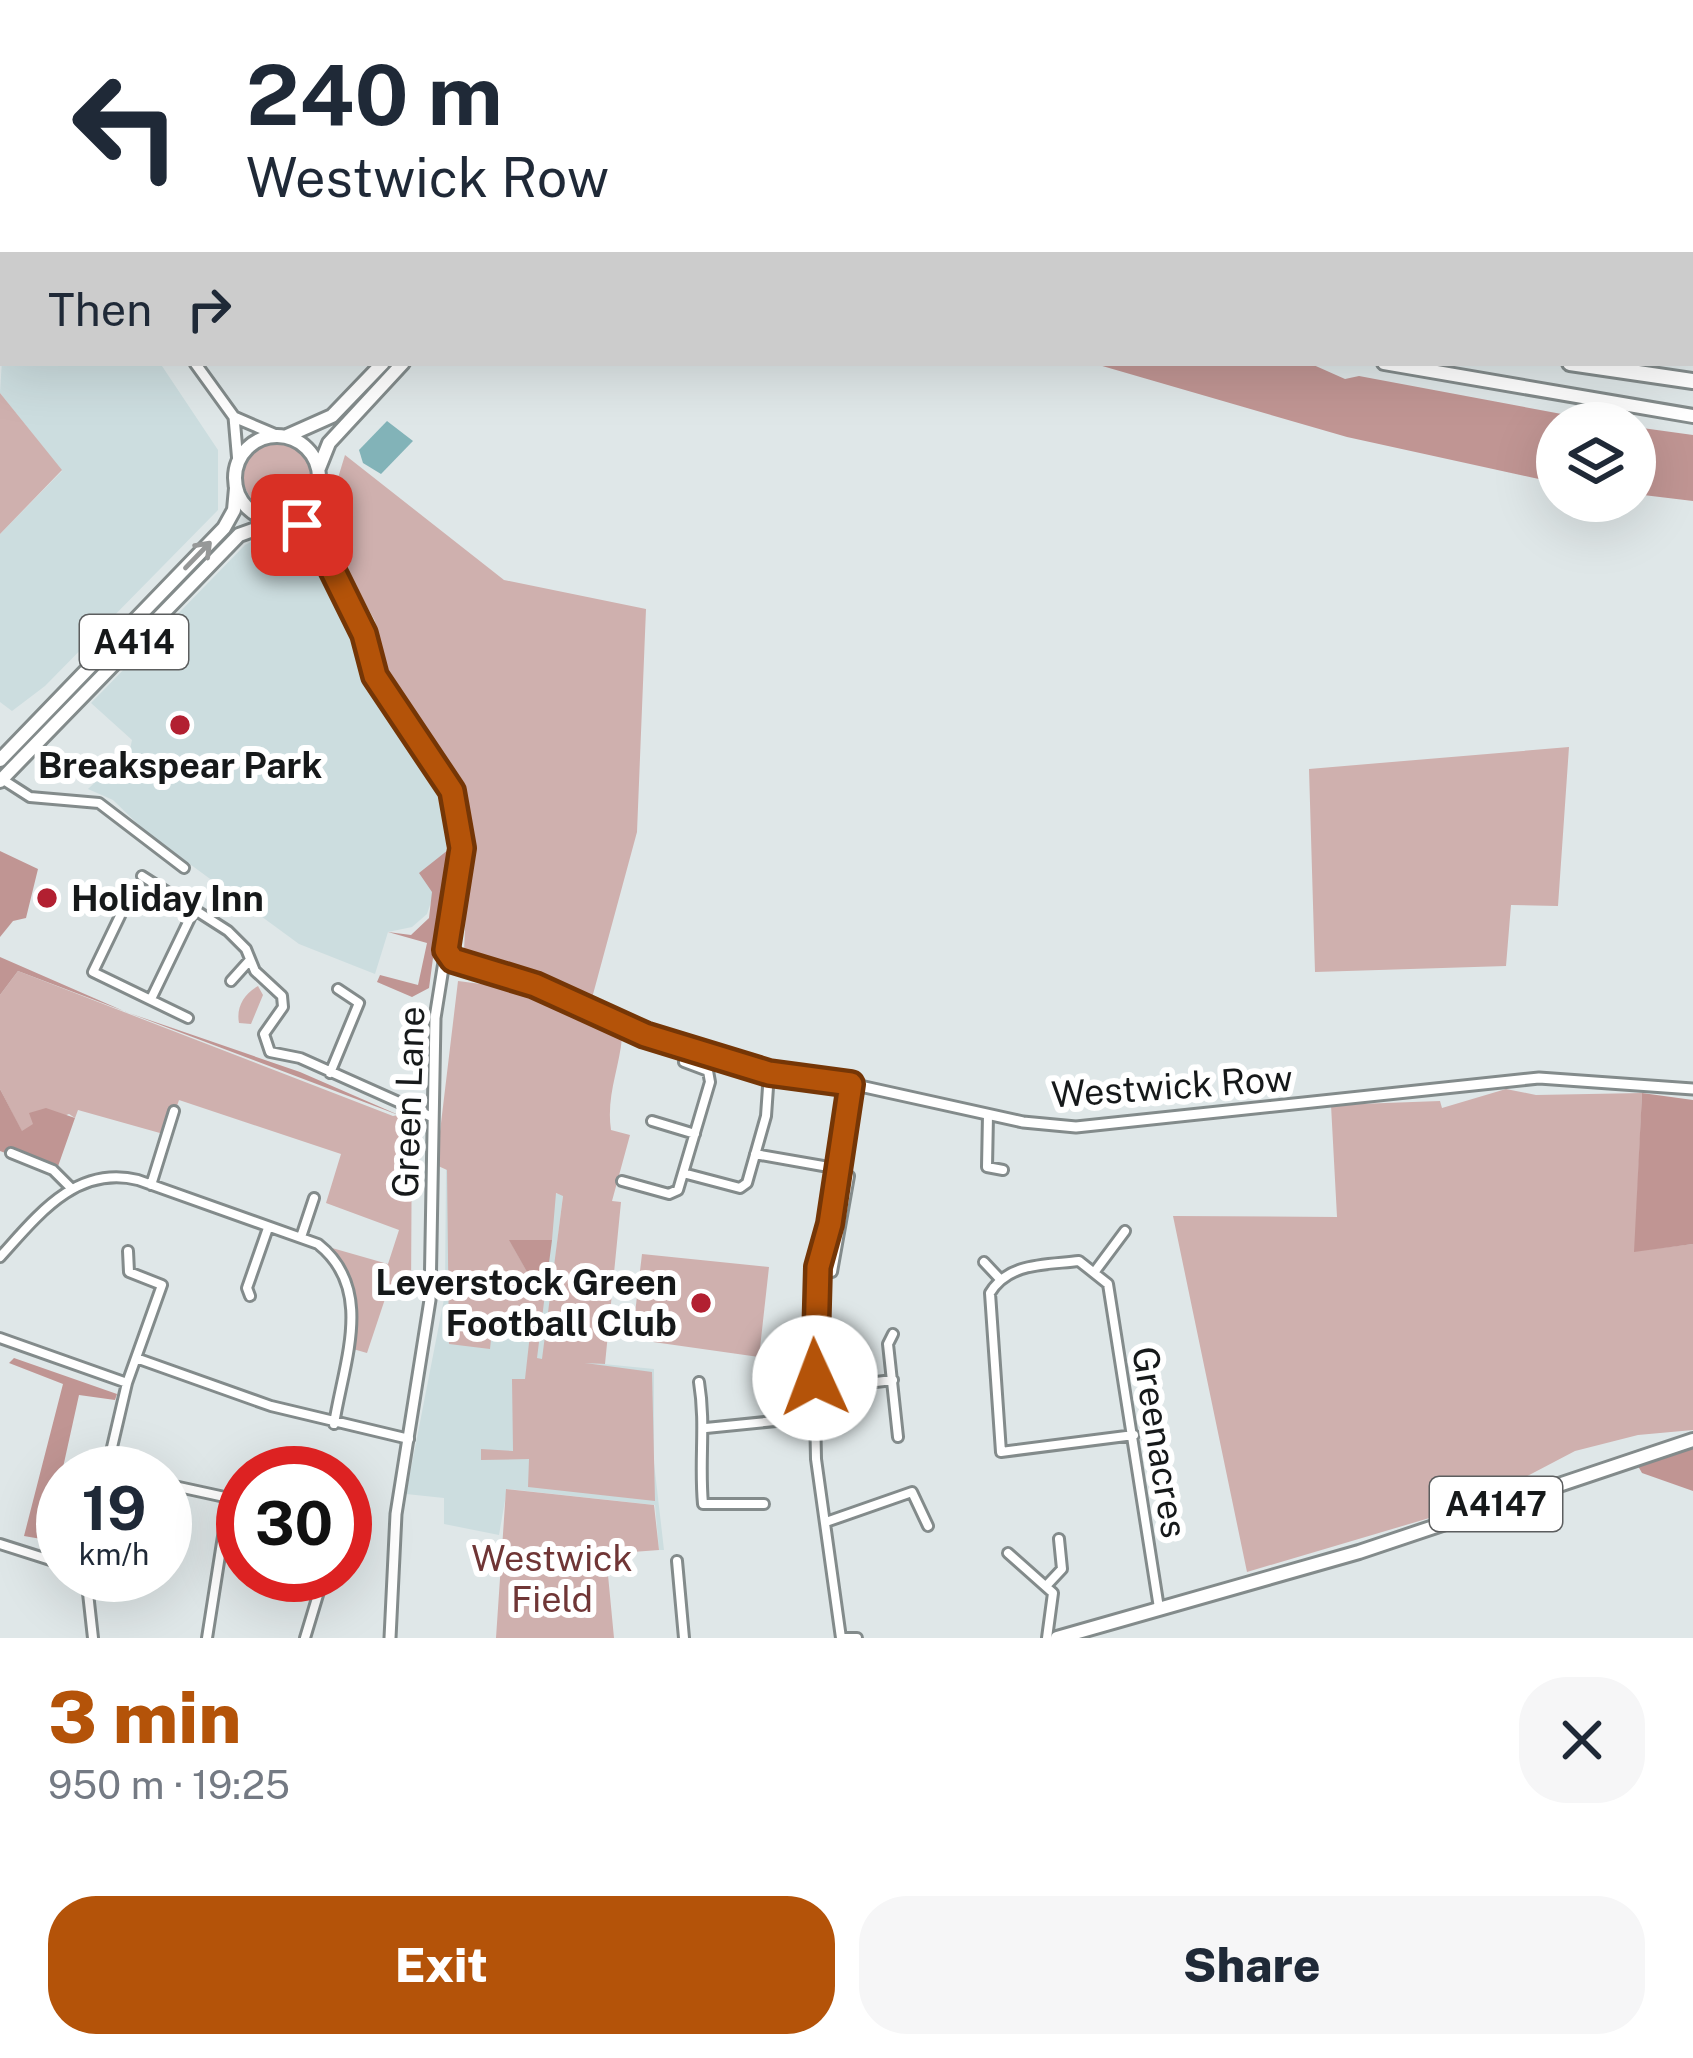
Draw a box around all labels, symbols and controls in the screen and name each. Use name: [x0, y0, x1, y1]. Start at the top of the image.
text: 240 m: [246, 45, 503, 144]
icon: left: [48, 48, 204, 204]
text: Westwick Row: [246, 146, 609, 209]
icon: right: [176, 276, 242, 342]
text: Then: [48, 283, 152, 336]
map controls: [1536, 402, 1656, 522]
button: layers: [1536, 402, 1656, 522]
pin: [251, 474, 353, 576]
icon: arrive: [269, 492, 335, 558]
one-way arrow: [183, 541, 212, 570]
road number: A414: [80, 615, 188, 669]
marker: Breakspear Park: [167, 712, 193, 738]
place label: Breakspear Park: [38, 744, 322, 786]
place label: Holiday Inn: [71, 877, 264, 919]
marker: Holiday Inn: [34, 885, 60, 911]
street label: Green Lane: [384, 1005, 432, 1199]
street label: Westwick Row: [1050, 1057, 1294, 1115]
place label: Leverstock Green Football Club: [375, 1261, 677, 1344]
marker: Leverstock Green Football Club: [688, 1290, 714, 1316]
position arrow: [752, 1315, 878, 1441]
street label: Greenacres: [1124, 1343, 1196, 1541]
speed limit sign: 30: [216, 1446, 372, 1602]
text: 19: [81, 1473, 147, 1544]
road number: A4147: [1430, 1477, 1562, 1531]
text: km/h: [79, 1536, 149, 1572]
park label: Westwick Field: [471, 1537, 633, 1620]
text: 3 min: [48, 1675, 241, 1759]
button: close: [1519, 1677, 1645, 1803]
text: 950 m · 19:25: [48, 1762, 290, 1808]
button: Exit: [48, 1896, 835, 2034]
button: Share: [859, 1896, 1645, 2034]

